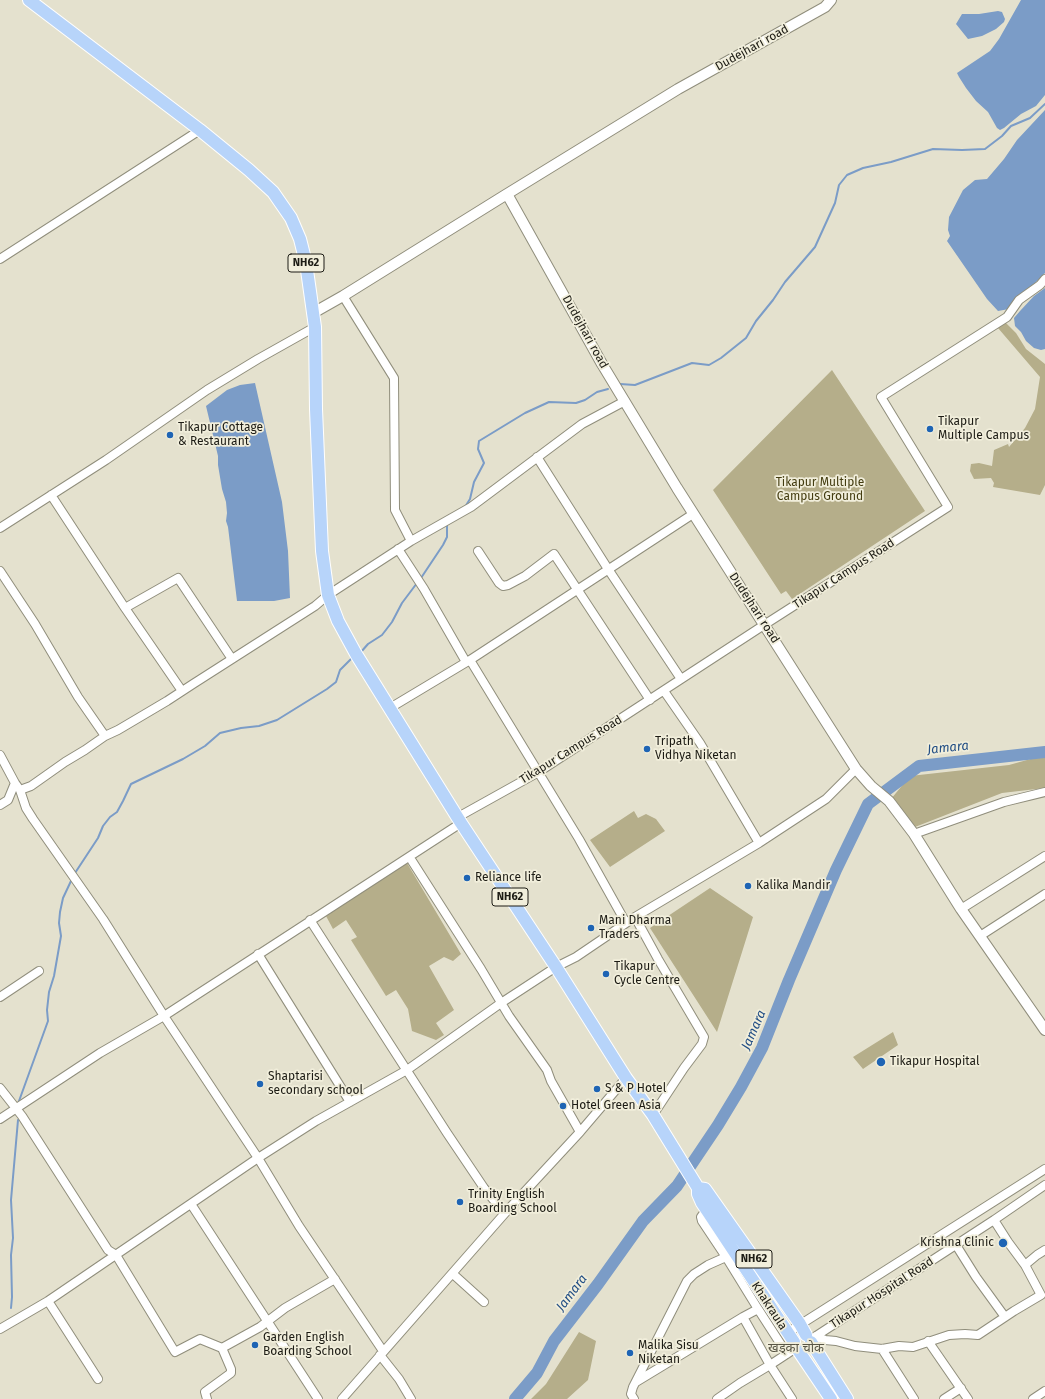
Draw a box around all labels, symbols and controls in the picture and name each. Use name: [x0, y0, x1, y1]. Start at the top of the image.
street label: Dudejhari road: [713, 22, 791, 74]
road number: NH62: [288, 254, 324, 272]
street label: Dudejhari road: [559, 293, 611, 371]
place label: Tikapur Multiple Campus: [938, 415, 1029, 443]
place label: Tikapur Cottage & Restaurant: [178, 421, 263, 449]
marker: Tikapur Multiple Campus: [925, 424, 935, 434]
marker: Tikapur Cottage & Restaurant: [165, 430, 175, 440]
park label: Tikapur Multiple Campus Ground: [776, 476, 864, 504]
street label: Tikapur Campus Road: [791, 536, 897, 612]
street label: Dudejhari road: [726, 570, 782, 646]
street label: Tikapur Campus Road: [517, 713, 625, 787]
place label: Tripath Vidhya Niketan: [655, 735, 737, 763]
water label: Jamara: [926, 738, 970, 758]
marker: Tripath Vidhya Niketan: [642, 744, 652, 754]
place label: Reliance life: [475, 871, 542, 885]
marker: Reliance life: [462, 873, 472, 883]
place label: Kalika Mandir: [756, 879, 830, 893]
marker: Kalika Mandir: [743, 881, 753, 891]
road number: NH62: [492, 888, 528, 906]
place label: Mani Dharma Traders: [599, 914, 671, 942]
marker: Mani Dharma Traders: [586, 923, 596, 933]
place label: Tikapur Cycle Centre: [614, 960, 680, 988]
marker: Tikapur Cycle Centre: [601, 969, 611, 979]
water label: Jamara: [738, 1008, 770, 1052]
place label: Tikapur Hospital: [890, 1055, 979, 1069]
marker: Tikapur Hospital: [875, 1056, 887, 1068]
place label: Shaptarisi secondary school: [268, 1070, 363, 1098]
marker: Shaptarisi secondary school: [255, 1079, 265, 1089]
place label: S & P Hotel: [605, 1082, 666, 1096]
marker: S & P Hotel: [592, 1084, 602, 1094]
place label: Hotel Green Asia: [571, 1099, 661, 1113]
marker: Hotel Green Asia: [558, 1101, 568, 1111]
place label: Trinity English Boarding School: [468, 1188, 557, 1216]
marker: Trinity English Boarding School: [455, 1197, 465, 1207]
place label: Krishna Clinic: [920, 1236, 994, 1250]
marker: Krishna Clinic: [997, 1237, 1009, 1249]
road number: NH62: [736, 1250, 772, 1268]
street label: Tikapur Hospital Road: [828, 1254, 936, 1332]
water label: Jamara: [553, 1272, 591, 1314]
street label: Khakraula: [748, 1279, 790, 1333]
place label: Garden English Boarding School: [263, 1331, 352, 1359]
place label: Malika Sisu Niketan: [638, 1339, 699, 1367]
marker: Garden English Boarding School: [250, 1340, 260, 1350]
district label: खड्का चोक: [768, 1340, 824, 1356]
marker: Malika Sisu Niketan: [625, 1348, 635, 1358]

